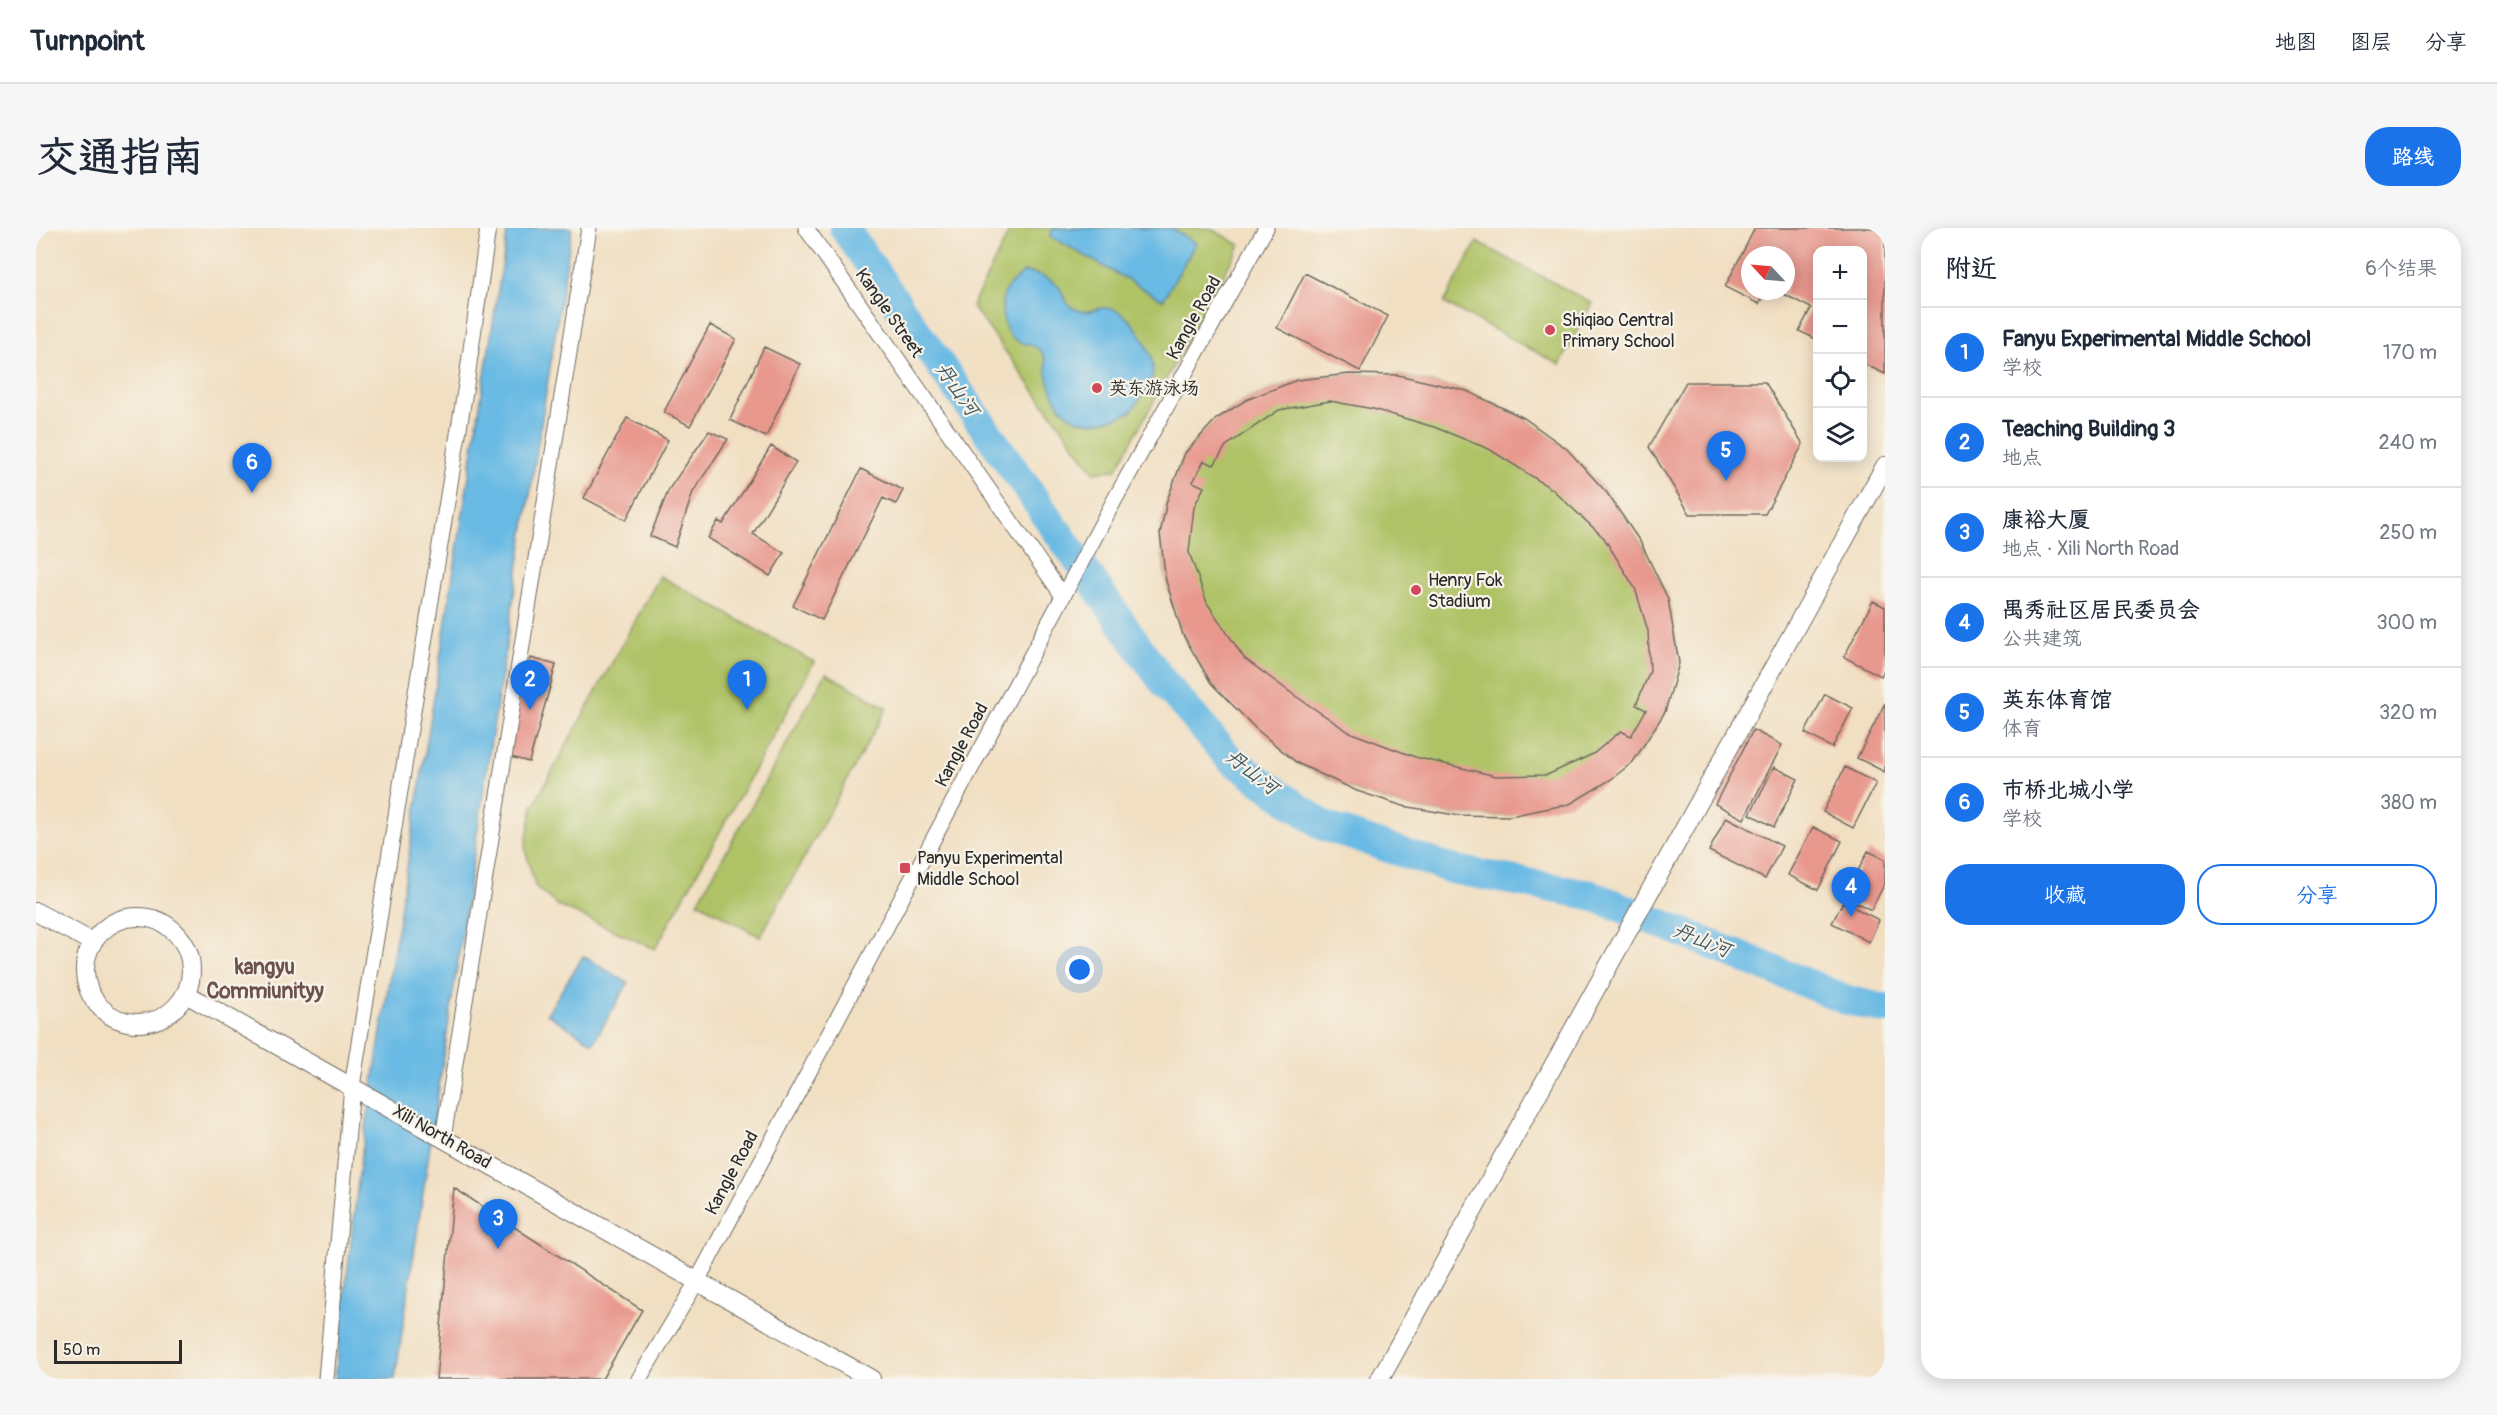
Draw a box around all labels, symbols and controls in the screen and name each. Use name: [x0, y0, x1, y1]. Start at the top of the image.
text: Turnpoint: [30, 24, 144, 59]
text: 地图: [2275, 29, 2317, 56]
text: 图层: [2350, 29, 2392, 56]
text: 分享: [2425, 29, 2467, 56]
button: 路线: [2365, 127, 2461, 186]
text: 交通指南: [36, 132, 204, 184]
north arrow: [1741, 246, 1795, 300]
map controls: [1813, 246, 1867, 462]
button: +: [1813, 246, 1867, 300]
text: 附近: [1945, 253, 1997, 285]
text: 6个结果: [2365, 256, 2437, 281]
street label: Kangle Street: [850, 264, 929, 363]
street label: Kangle Road: [1162, 272, 1226, 364]
button: −: [1813, 300, 1867, 354]
place label: Shiqiao Central Primary School: [1562, 309, 1675, 353]
marker: Shiqiao Central Primary School: [1543, 323, 1557, 337]
text: Fanyu Experimental Middle School: [2002, 325, 2311, 353]
text: 1: [1961, 340, 1968, 365]
text: 170 m: [2383, 340, 2437, 365]
button: locate: [1813, 354, 1867, 408]
text: 学校: [2002, 355, 2042, 380]
water label: 丹山河: [930, 357, 986, 423]
place label: 英东游泳场: [1109, 377, 1199, 400]
marker: 英东游泳场: [1090, 381, 1104, 395]
button: layers: [1813, 408, 1867, 462]
text: Teaching Building 3: [2002, 415, 2175, 443]
text: 2: [1959, 430, 1970, 455]
text: 240 m: [2378, 430, 2437, 455]
pin: 5: [1706, 432, 1746, 481]
pin: 6: [232, 444, 272, 493]
text: 地点: [2002, 445, 2042, 470]
text: 康裕大厦: [2002, 506, 2090, 534]
text: 3: [1959, 520, 1970, 545]
text: 250 m: [2379, 520, 2437, 545]
text: 地点 · Xili North Road: [2002, 536, 2179, 561]
place label: Henry Fok Stadium: [1428, 569, 1503, 613]
marker: Henry Fok Stadium: [1409, 583, 1423, 597]
text: 禺秀社区居民委员会: [2002, 596, 2200, 624]
text: 4: [1959, 610, 1970, 635]
text: 300 m: [2376, 610, 2437, 635]
text: 公共建筑: [2002, 626, 2082, 651]
pin: 2: [510, 660, 550, 710]
pin: 1: [728, 660, 766, 710]
text: 英东体育馆: [2002, 686, 2112, 714]
street label: Kangle Road: [930, 699, 994, 791]
text: 5: [1959, 700, 1970, 725]
text: 320 m: [2379, 700, 2437, 725]
text: 体育: [2002, 716, 2042, 741]
water label: 丹山河: [1221, 744, 1286, 802]
text: 市桥北城小学: [2002, 776, 2134, 804]
text: 6: [1959, 790, 1970, 815]
text: 380 m: [2380, 790, 2437, 815]
text: 学校: [2002, 806, 2042, 831]
place label: Panyu Experimental Middle School: [917, 847, 1063, 891]
marker: Panyu Experimental Middle School: [898, 861, 912, 875]
button: 收藏: [1945, 864, 2185, 925]
button: 分享: [2197, 864, 2437, 925]
pin: 4: [1832, 868, 1870, 917]
water label: 丹山河: [1670, 917, 1737, 964]
district label: kangyu Commiunityy: [206, 954, 324, 1005]
your location: [1065, 955, 1094, 984]
street label: Xili North Road: [389, 1100, 495, 1174]
street label: Kangle Road: [700, 1127, 764, 1219]
pin: 3: [478, 1200, 518, 1249]
scale bar: [54, 1337, 182, 1364]
text: 50 m: [63, 1340, 100, 1360]

